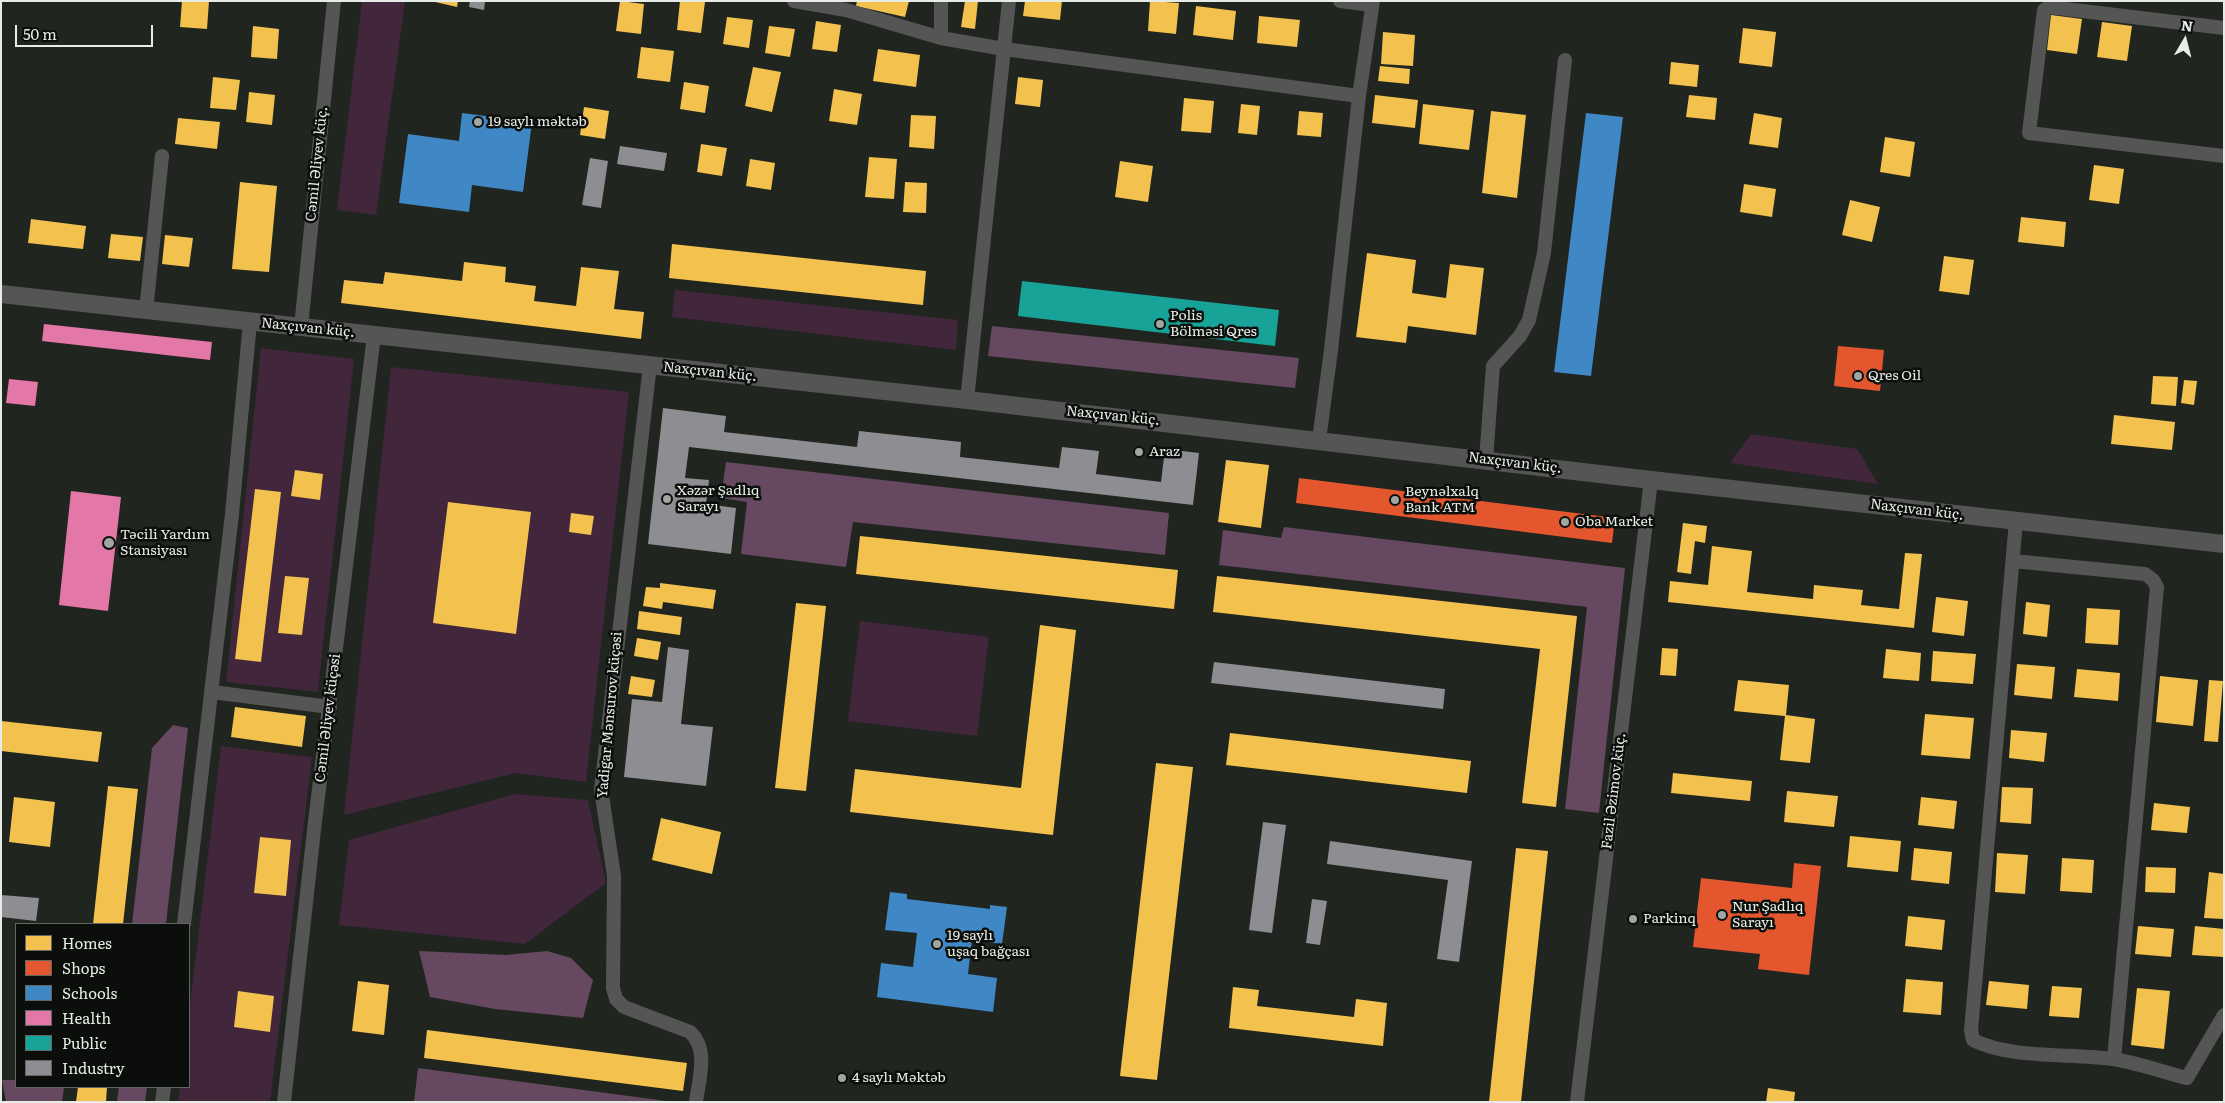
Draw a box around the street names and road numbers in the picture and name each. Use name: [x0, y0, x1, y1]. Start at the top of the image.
street label: Cəmil Əliyev küç.: [303, 105, 331, 223]
street label: Naxçıvan küç.: [260, 315, 356, 341]
street label: Naxçıvan küç.: [662, 359, 758, 385]
street label: Naxçıvan küç.: [1065, 403, 1161, 429]
street label: Naxçıvan küç.: [1467, 449, 1563, 477]
street label: Naxçıvan küç.: [1869, 496, 1965, 524]
street label: Yadigar Mənsurov küçəsi: [594, 631, 626, 799]
street label: Cəmil Əliyev küçəsi: [312, 653, 344, 783]
street label: Fazil Əzimov küç.: [1599, 732, 1629, 850]

